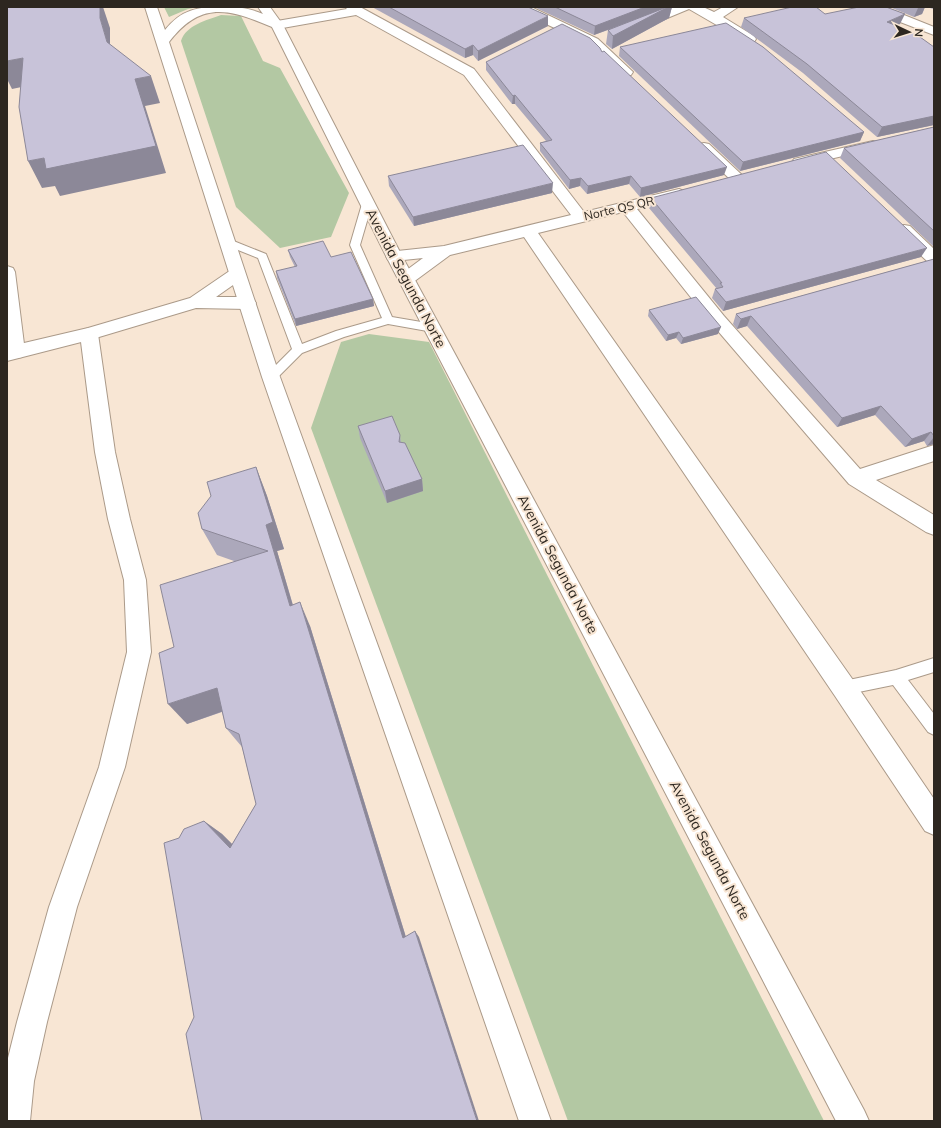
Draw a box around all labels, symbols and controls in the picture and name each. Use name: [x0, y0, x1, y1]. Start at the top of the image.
north arrow: [889, 12, 929, 52]
text: N: [912, 28, 926, 37]
street label: Norte QS QR: [582, 193, 656, 223]
street label: Avenida Segunda Norte: [362, 205, 450, 351]
street label: Avenida Segunda Norte: [514, 491, 602, 637]
street label: Avenida Segunda Norte: [666, 777, 754, 923]

